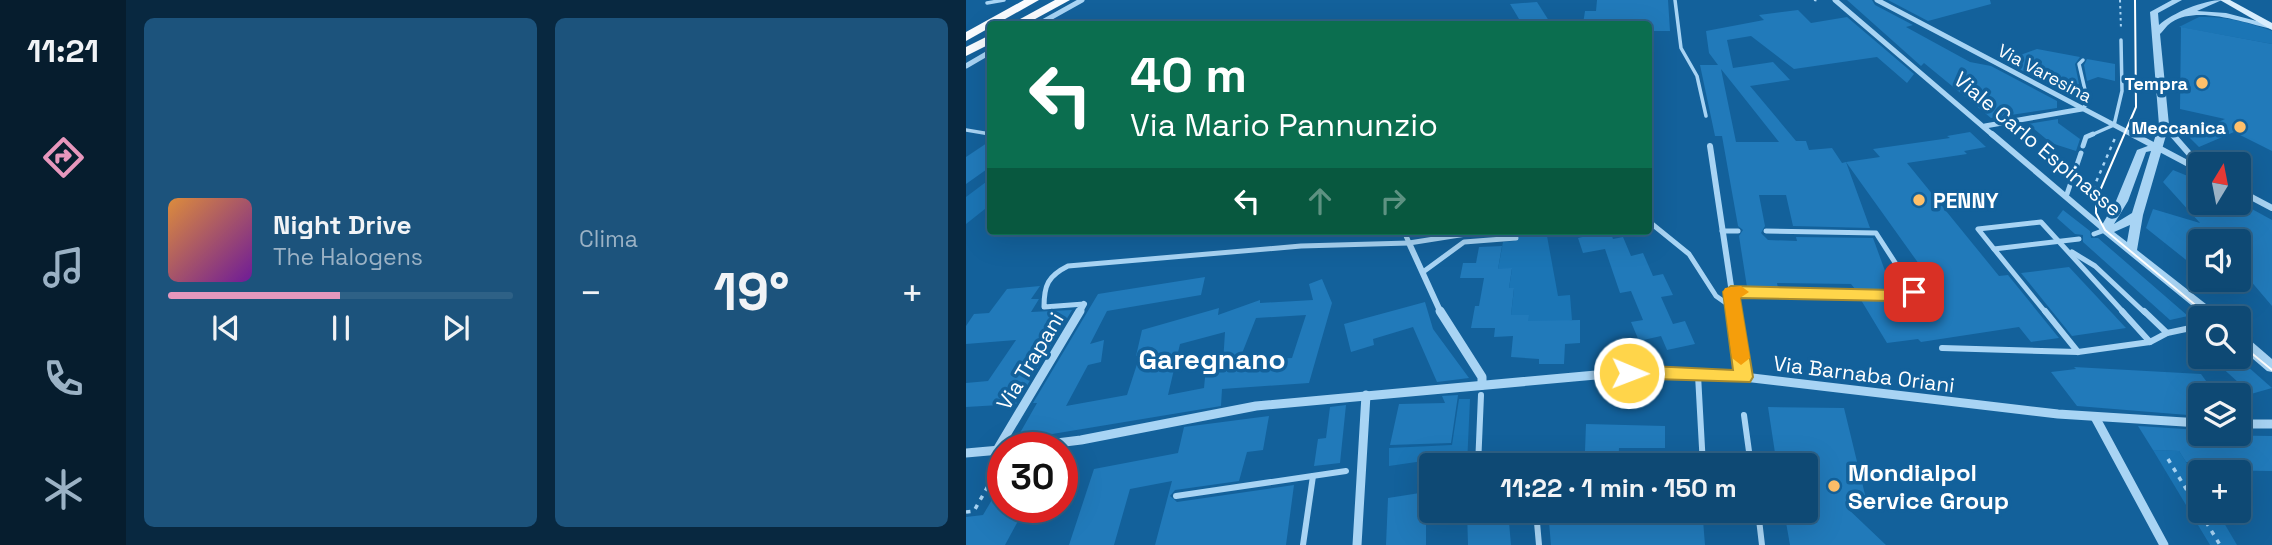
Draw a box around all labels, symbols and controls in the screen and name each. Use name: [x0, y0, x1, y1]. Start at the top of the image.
text: 11:21: [27, 31, 99, 71]
street label: Via Varesina: [1994, 39, 2096, 107]
text: 40 m: [1130, 44, 1247, 106]
icon: left: [1015, 49, 1106, 140]
street label: Viale Carlo Espinasse: [1948, 66, 2128, 222]
place label: Tempra: [2125, 72, 2189, 95]
marker: Tempra: [2194, 75, 2210, 91]
text: Via Mario Pannunzio: [1130, 105, 1438, 145]
place label: Meccanica: [2131, 116, 2227, 139]
marker: Meccanica: [2232, 119, 2248, 135]
icon: directions: [39, 133, 88, 182]
north arrow: [2188, 152, 2250, 215]
map controls: [2188, 152, 2251, 523]
icon: left: [1228, 182, 1266, 220]
icon: ahead: [1301, 182, 1339, 220]
icon: right: [1374, 182, 1412, 220]
place label: PENNY: [1933, 187, 1999, 214]
marker: PENNY: [1911, 192, 1927, 208]
text: Night Drive: [273, 208, 411, 242]
text: Clima: [579, 224, 638, 254]
button: sound: [2188, 229, 2251, 292]
text: The Halogens: [273, 242, 423, 272]
icon: music: [39, 243, 88, 292]
text: 19°: [713, 259, 790, 325]
pin: [1884, 262, 1944, 322]
text: −: [579, 269, 603, 317]
text: +: [900, 269, 924, 317]
icon: arrive: [1895, 273, 1933, 311]
button: search: [2188, 306, 2251, 369]
street label: Via Trapani: [990, 307, 1070, 415]
icon: previous: [207, 309, 245, 347]
icon: pause: [322, 309, 360, 347]
icon: next: [437, 309, 475, 347]
position arrow: [1592, 336, 1666, 410]
district label: Garegnano: [1138, 341, 1286, 377]
street label: Via Barnaba Oriani: [1772, 349, 1956, 399]
icon: phone: [39, 354, 88, 403]
button: layers: [2188, 383, 2251, 446]
speed limit sign: 30: [987, 432, 1078, 523]
place label: Mondialpol Service Group: [1848, 457, 2009, 516]
button: +: [2188, 460, 2251, 523]
icon: climate: [39, 465, 88, 514]
text: 11:22 · 1 min · 150 m: [1500, 471, 1737, 505]
marker: Mondialpol Service Group: [1826, 478, 1842, 494]

